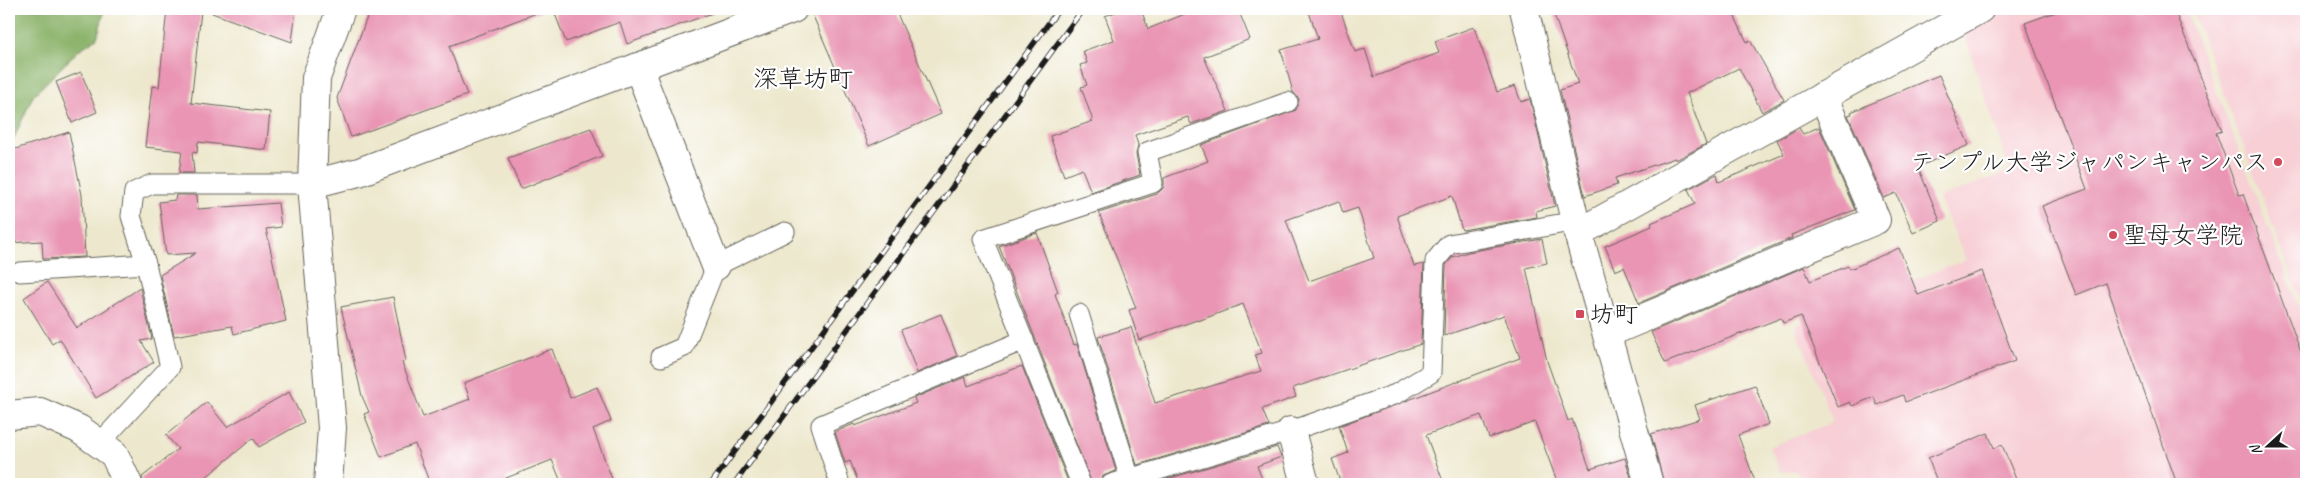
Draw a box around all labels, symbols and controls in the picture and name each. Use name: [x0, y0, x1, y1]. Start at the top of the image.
district label: 深草坊町: [753, 63, 853, 95]
place label: テンプル大学ジャパンキャンパス: [1910, 147, 2268, 177]
marker: テンプル大学ジャパンキャンパス: [2272, 156, 2284, 168]
place label: 聖母女学院: [2123, 220, 2243, 250]
marker: 聖母女学院: [2107, 229, 2119, 241]
place label: 坊町: [1590, 299, 1638, 329]
marker: 坊町: [1574, 308, 1586, 320]
north arrow: [2242, 420, 2292, 470]
text: N: [2246, 441, 2266, 458]

